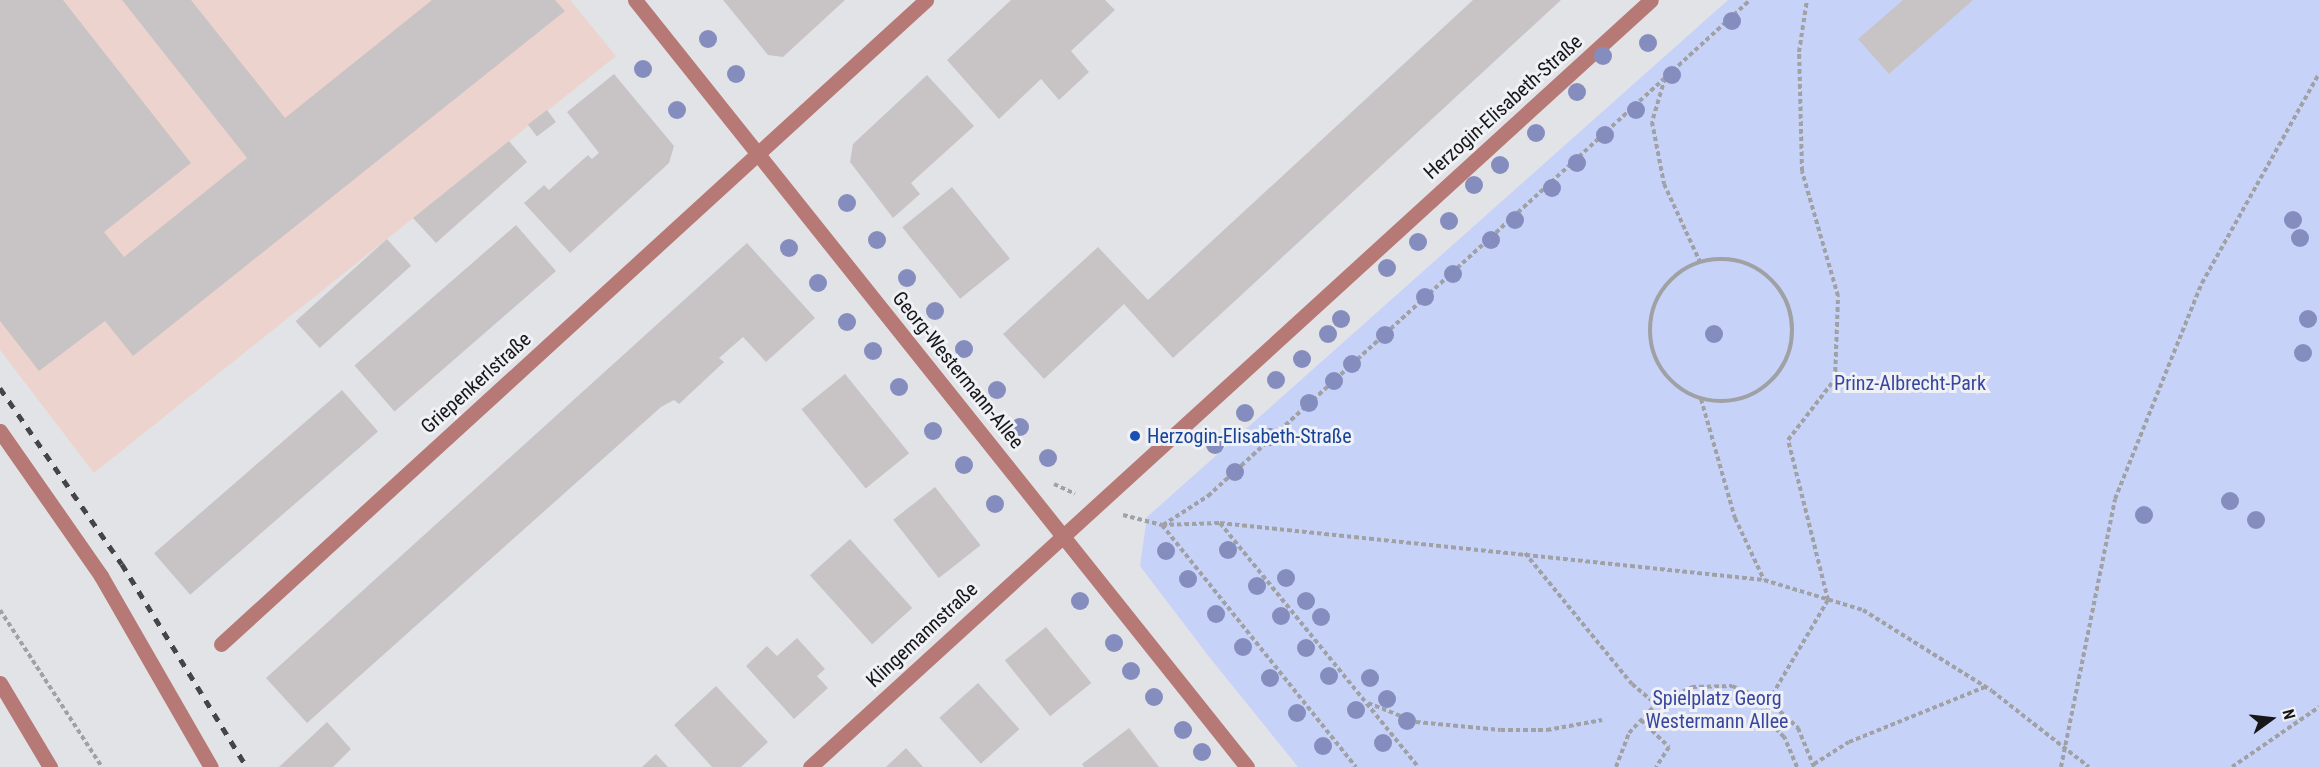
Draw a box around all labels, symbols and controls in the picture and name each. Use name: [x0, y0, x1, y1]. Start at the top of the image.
street label: Herzogin-Elisabeth-Straße: [1419, 30, 1587, 184]
street label: Georg-Westermann-Allee: [887, 287, 1029, 453]
street label: Griepenkerlstraße: [416, 327, 536, 439]
park label: Prinz-Albrecht-Park: [1834, 371, 1986, 395]
place label: Herzogin-Elisabeth-Straße: [1147, 424, 1352, 448]
marker: Herzogin-Elisabeth-Straße: [1128, 429, 1142, 443]
street label: Klingemannstraße: [861, 577, 983, 693]
park label: Spielplatz Georg Westermann Allee: [1646, 687, 1788, 734]
north arrow: [2241, 689, 2301, 749]
text: N: [2278, 707, 2299, 721]

